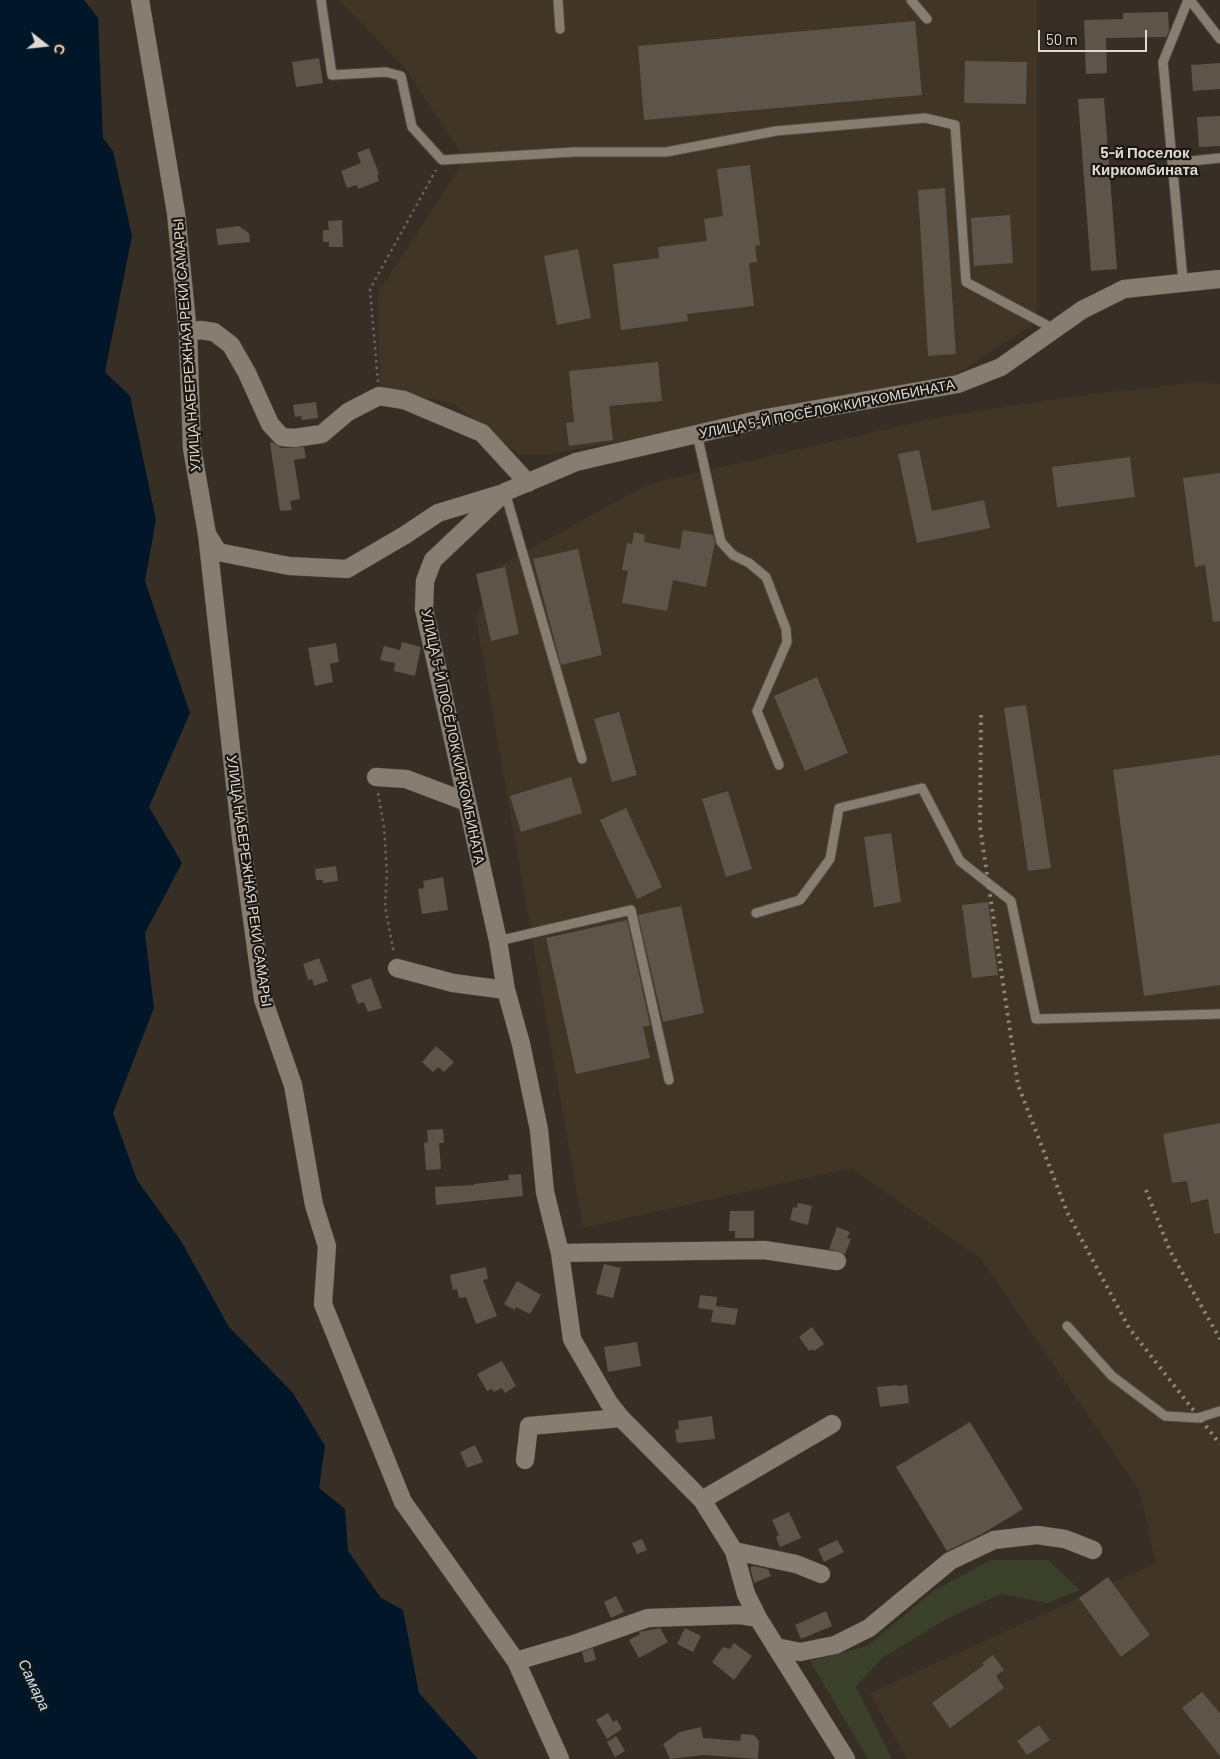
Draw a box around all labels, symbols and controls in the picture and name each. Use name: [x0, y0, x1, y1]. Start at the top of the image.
north arrow: [20, 20, 70, 70]
scale bar: [1040, 20, 1149, 52]
text: 50 m: [1046, 30, 1078, 48]
text: С: [50, 42, 69, 56]
district label: 5-й Поселок Киркомбината: [1092, 144, 1198, 179]
street label: УЛИЦА НАБЕРЕЖНАЯ РЕКИ САМАРЫ: [170, 218, 204, 472]
street label: УЛИЦА 5-Й ПОСЁЛОК КИРКОМБИНАТА: [698, 376, 956, 442]
street label: УЛИЦА 5-Й ПОСЁЛОК КИРКОМБИНАТА: [418, 608, 488, 866]
street label: УЛИЦА НАБЕРЕЖНАЯ РЕКИ САМАРЫ: [223, 754, 275, 1008]
water label: Самара: [14, 1656, 54, 1714]

